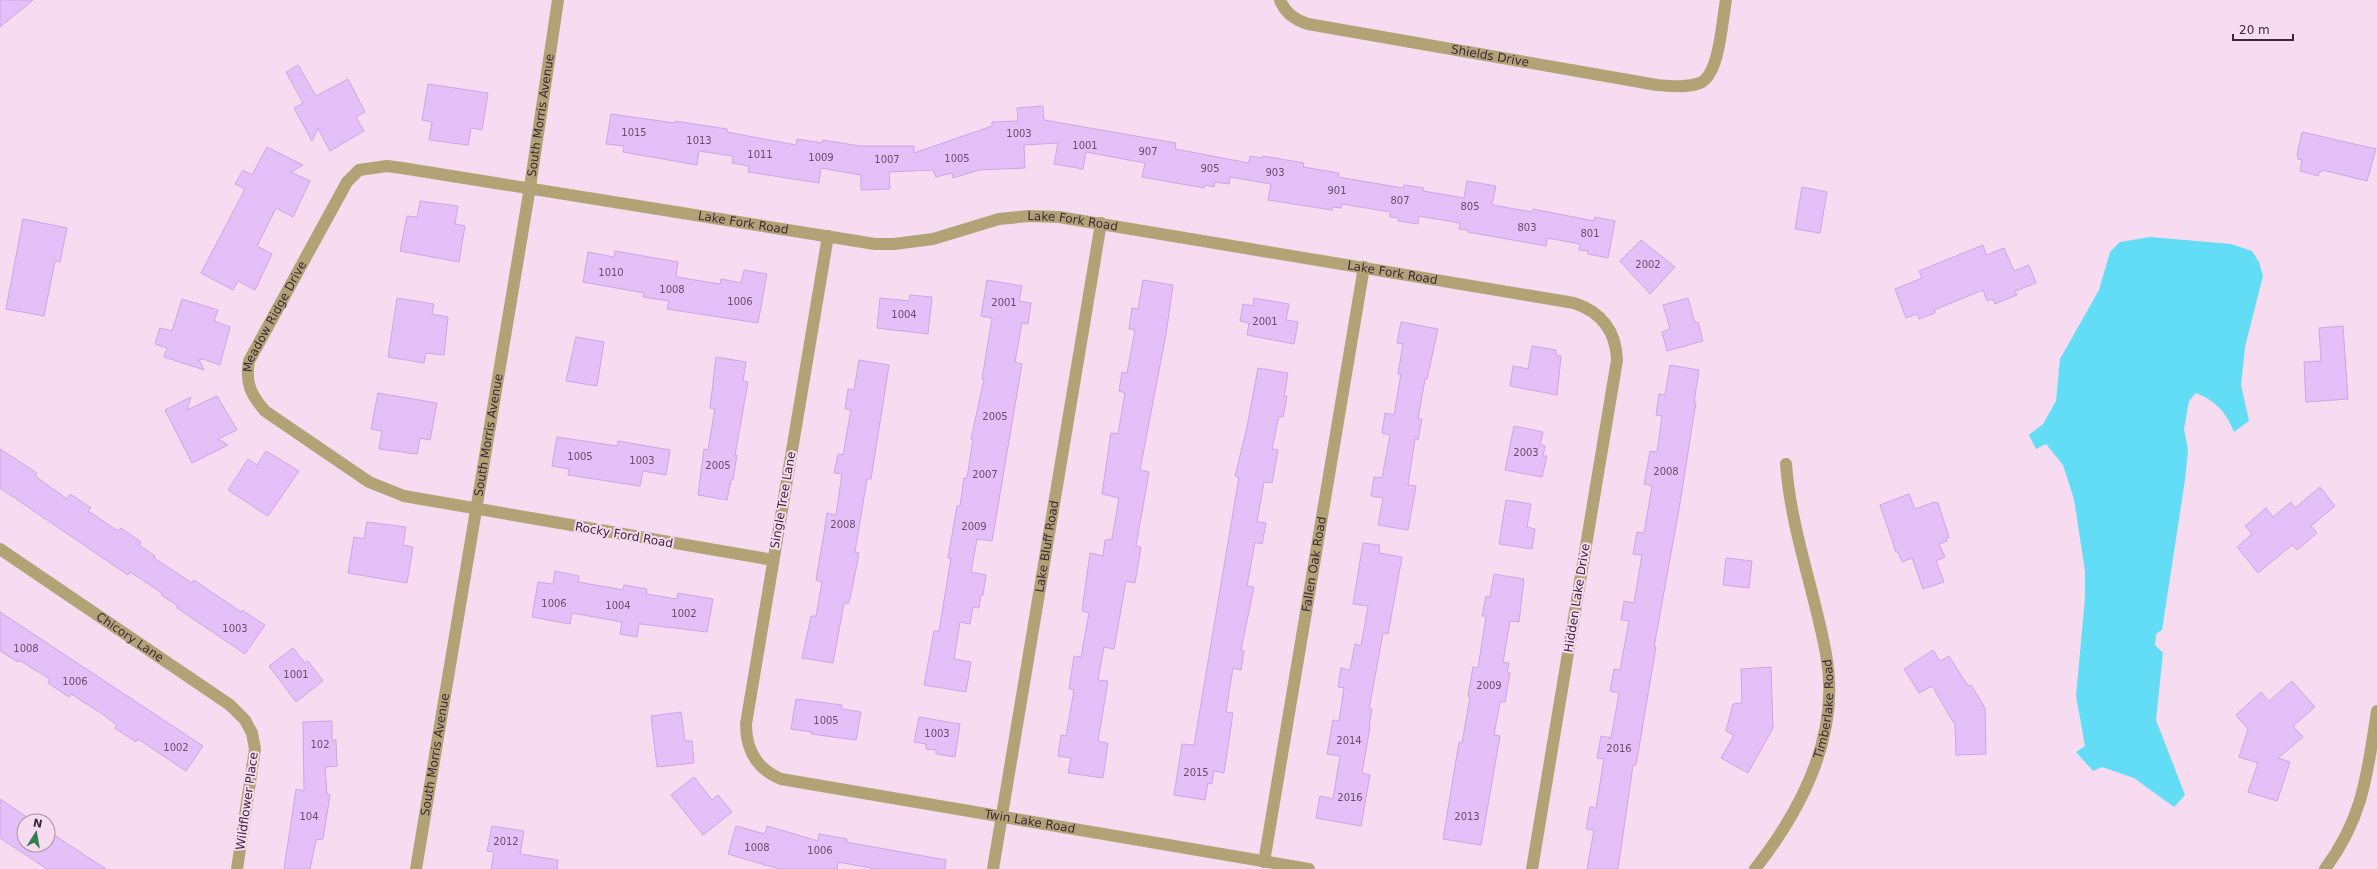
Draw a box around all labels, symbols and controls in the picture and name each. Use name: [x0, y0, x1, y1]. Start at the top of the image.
scale bar: [2233, 16, 2293, 42]
text: 20 m: [2239, 23, 2270, 37]
street label: Shields Drive: [1450, 42, 1530, 70]
street label: South Morris Avenue: [525, 53, 557, 178]
house number: 1015: [621, 127, 647, 138]
house number: 1003: [1006, 128, 1032, 139]
house number: 1013: [686, 135, 712, 146]
house number: 1001: [1072, 140, 1098, 151]
house number: 907: [1138, 146, 1158, 157]
house number: 1011: [747, 149, 773, 160]
house number: 1009: [808, 152, 834, 163]
house number: 1005: [944, 153, 970, 164]
house number: 1007: [874, 154, 900, 165]
house number: 905: [1200, 163, 1220, 174]
house number: 903: [1265, 167, 1285, 178]
house number: 901: [1327, 185, 1347, 196]
house number: 807: [1390, 195, 1410, 206]
house number: 805: [1460, 201, 1480, 212]
street label: Lake Fork Road: [697, 209, 789, 237]
street label: Lake Fork Road: [1027, 209, 1119, 234]
house number: 803: [1517, 222, 1537, 233]
house number: 801: [1580, 228, 1600, 239]
street label: Lake Fork Road: [1346, 258, 1439, 287]
street label: Meadow Ridge Drive: [241, 259, 309, 373]
house number: 2002: [1635, 259, 1661, 270]
house number: 1010: [598, 267, 624, 278]
house number: 1008: [659, 284, 685, 295]
house number: 1006: [727, 296, 753, 307]
house number: 2001: [991, 297, 1017, 308]
house number: 1004: [891, 309, 917, 320]
house number: 2001: [1252, 316, 1278, 327]
street label: South Morris Avenue: [471, 373, 506, 497]
house number: 2005: [982, 411, 1008, 422]
house number: 2003: [1513, 447, 1539, 458]
street label: Single Tree Lane: [768, 450, 798, 550]
house number: 1005: [567, 451, 593, 462]
house number: 1003: [629, 455, 655, 466]
house number: 2005: [705, 460, 731, 471]
house number: 2008: [1653, 466, 1679, 477]
house number: 2007: [972, 469, 998, 480]
street label: Lake Bluff Road: [1032, 499, 1062, 594]
street label: Fallen Oak Road: [1299, 515, 1329, 613]
street label: Rocky Ford Road: [574, 519, 674, 551]
house number: 2008: [830, 519, 856, 530]
house number: 2009: [961, 521, 987, 532]
street label: Hidden Lake Drive: [1561, 543, 1593, 653]
house number: 1006: [541, 598, 567, 609]
house number: 1004: [605, 600, 631, 611]
house number: 1002: [671, 608, 697, 619]
street label: Chicory Lane: [94, 609, 166, 665]
house number: 1003: [222, 623, 248, 634]
house number: 1008: [13, 643, 39, 654]
street label: Timberlake Road: [1810, 658, 1836, 761]
house number: 1001: [283, 669, 309, 680]
house number: 1006: [62, 676, 88, 687]
house number: 2009: [1476, 680, 1502, 691]
street label: South Morris Avenue: [418, 692, 452, 817]
house number: 1005: [813, 715, 839, 726]
house number: 1003: [924, 728, 950, 739]
house number: 2014: [1336, 735, 1362, 746]
house number: 102: [310, 739, 330, 750]
house number: 1002: [163, 742, 189, 753]
house number: 2016: [1606, 743, 1632, 754]
street label: Wildflower Place: [233, 751, 261, 851]
house number: 2015: [1183, 767, 1209, 778]
house number: 2016: [1337, 792, 1363, 803]
street label: Twin Lake Road: [982, 807, 1076, 836]
house number: 104: [299, 811, 319, 822]
house number: 2013: [1454, 811, 1480, 822]
north arrow: [16, 813, 56, 853]
text: N: [32, 816, 44, 831]
house number: 2012: [493, 836, 519, 847]
house number: 1008: [744, 842, 770, 853]
house number: 1006: [807, 845, 833, 856]

